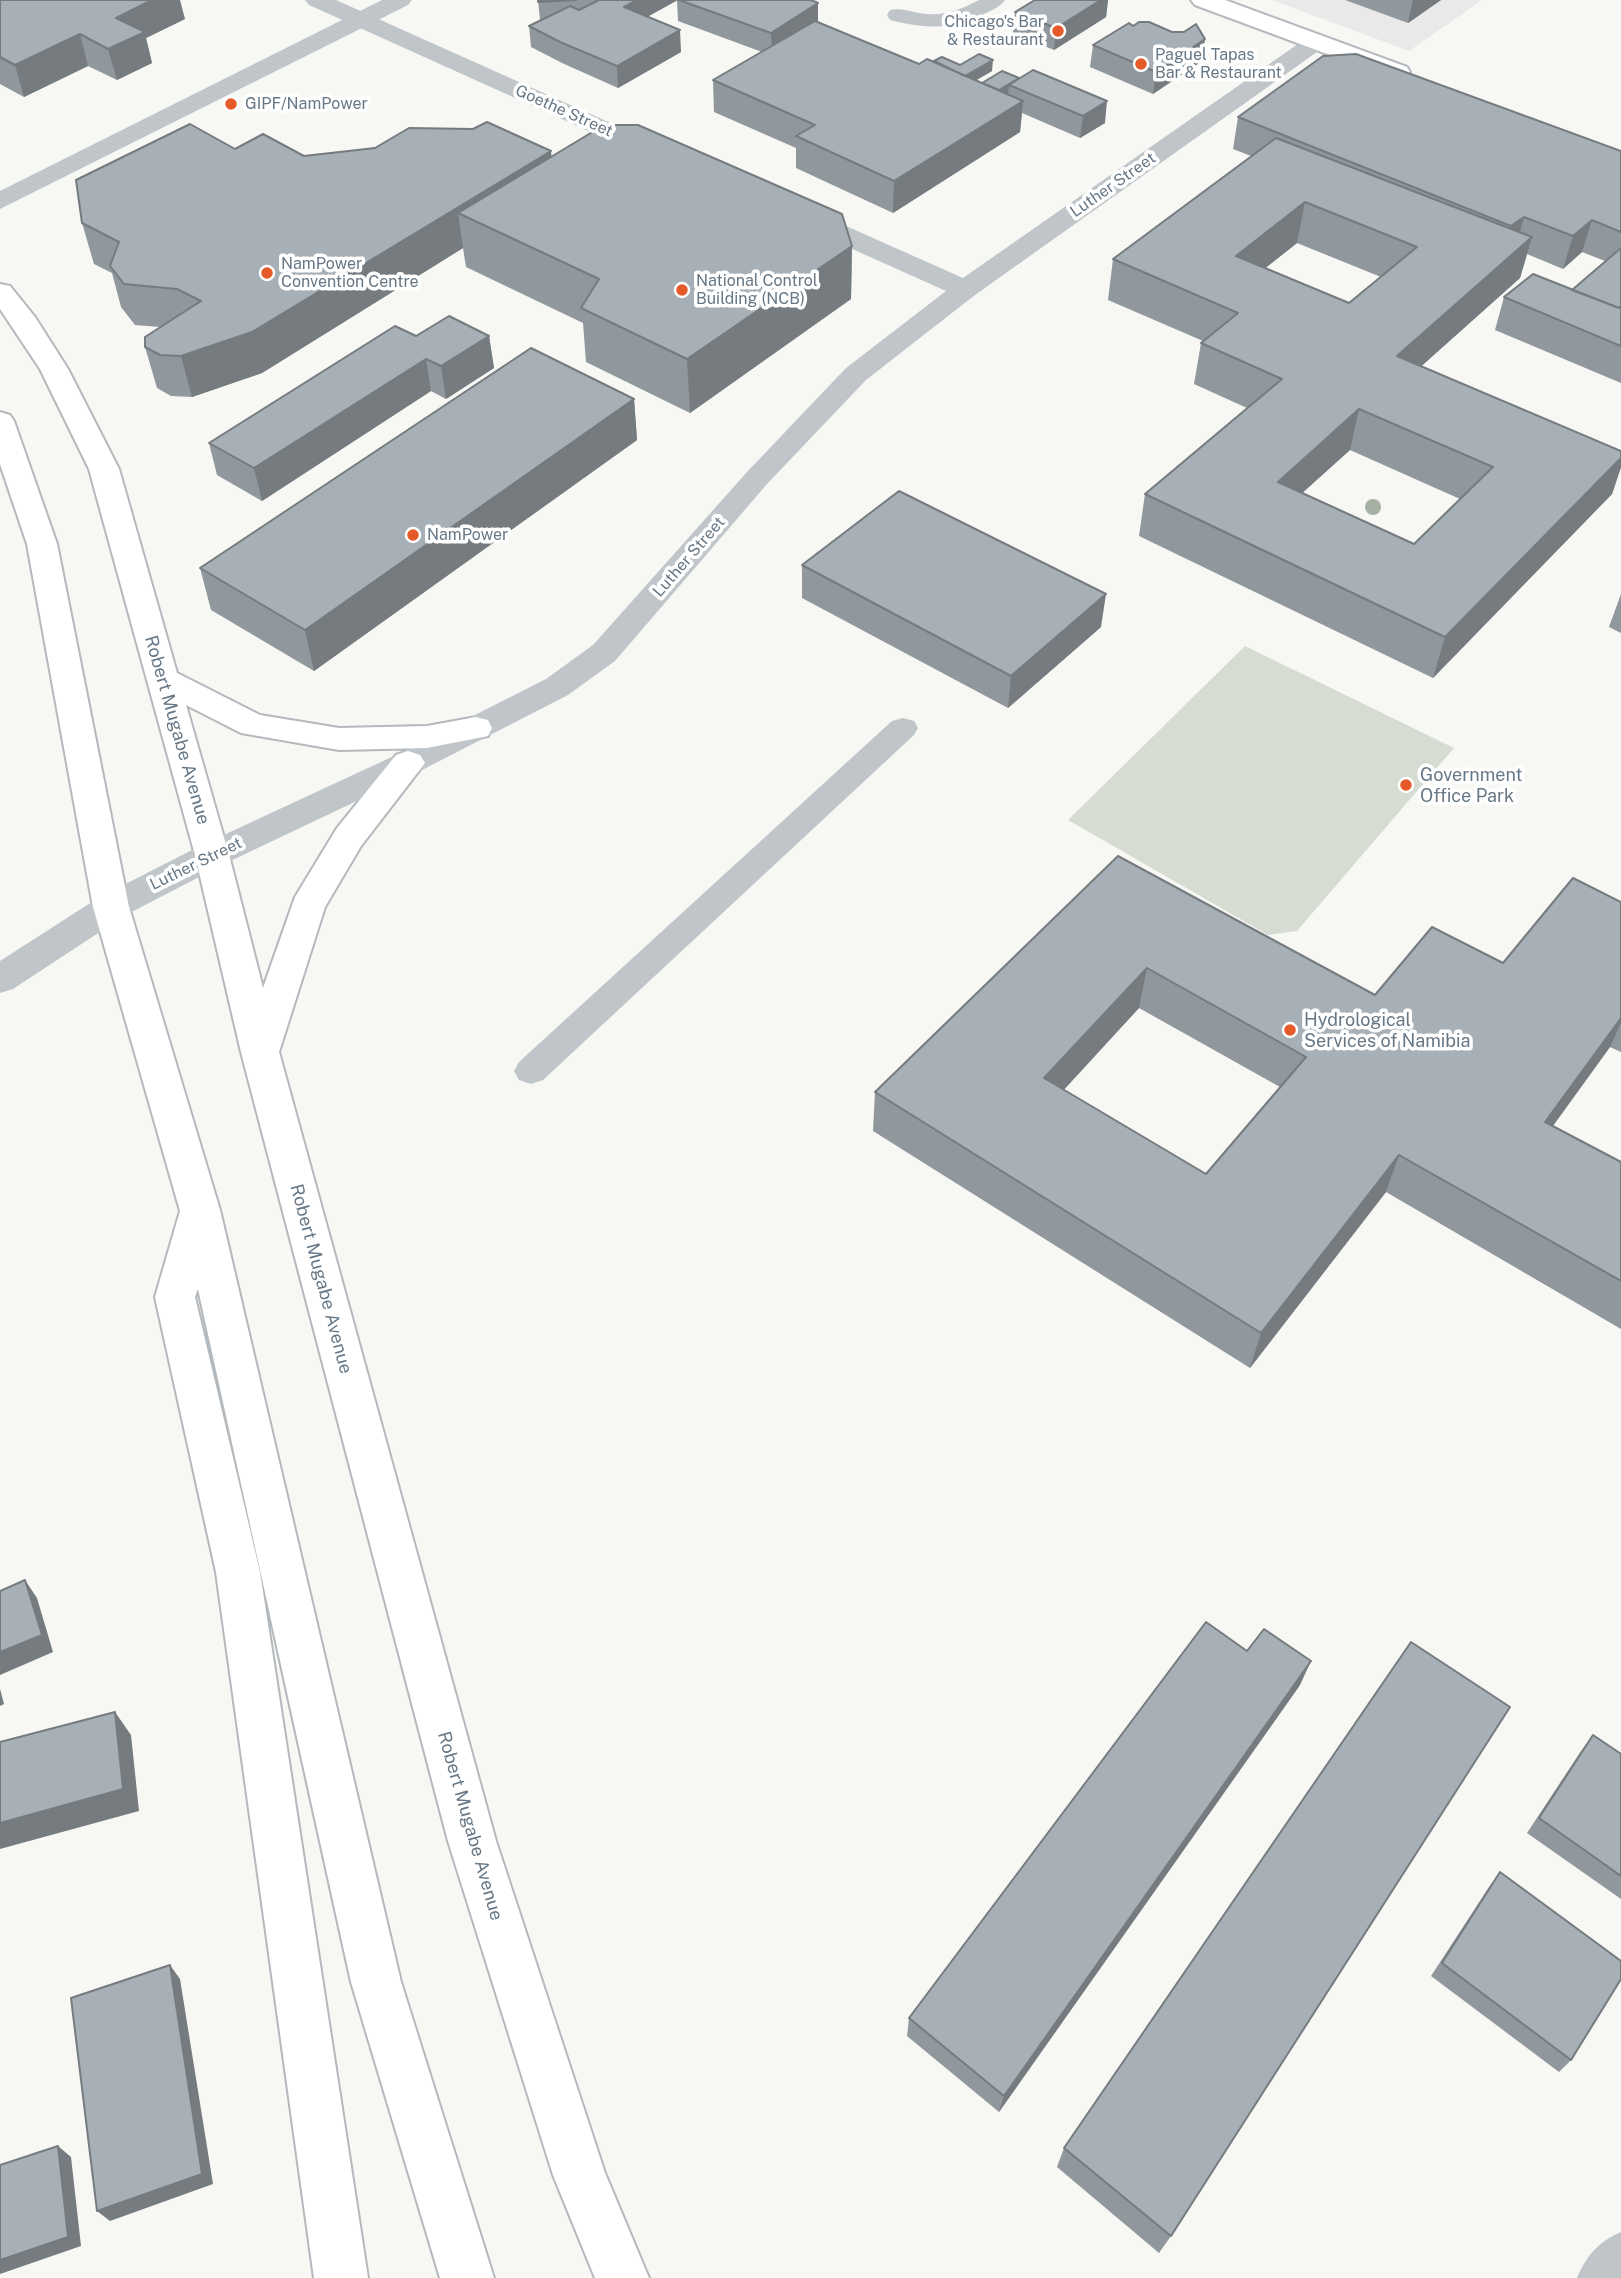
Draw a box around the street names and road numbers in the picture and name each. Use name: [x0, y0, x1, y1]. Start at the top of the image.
street label: Goethe Street: [512, 81, 616, 141]
street label: Luther Street: [1067, 148, 1159, 222]
street label: Luther Street: [649, 513, 729, 601]
street label: Robert Mugabe Avenue: [140, 633, 214, 827]
street label: Luther Street: [147, 833, 245, 895]
street label: Robert Mugabe Avenue: [285, 1182, 357, 1376]
street label: Robert Mugabe Avenue: [433, 1729, 507, 1923]

